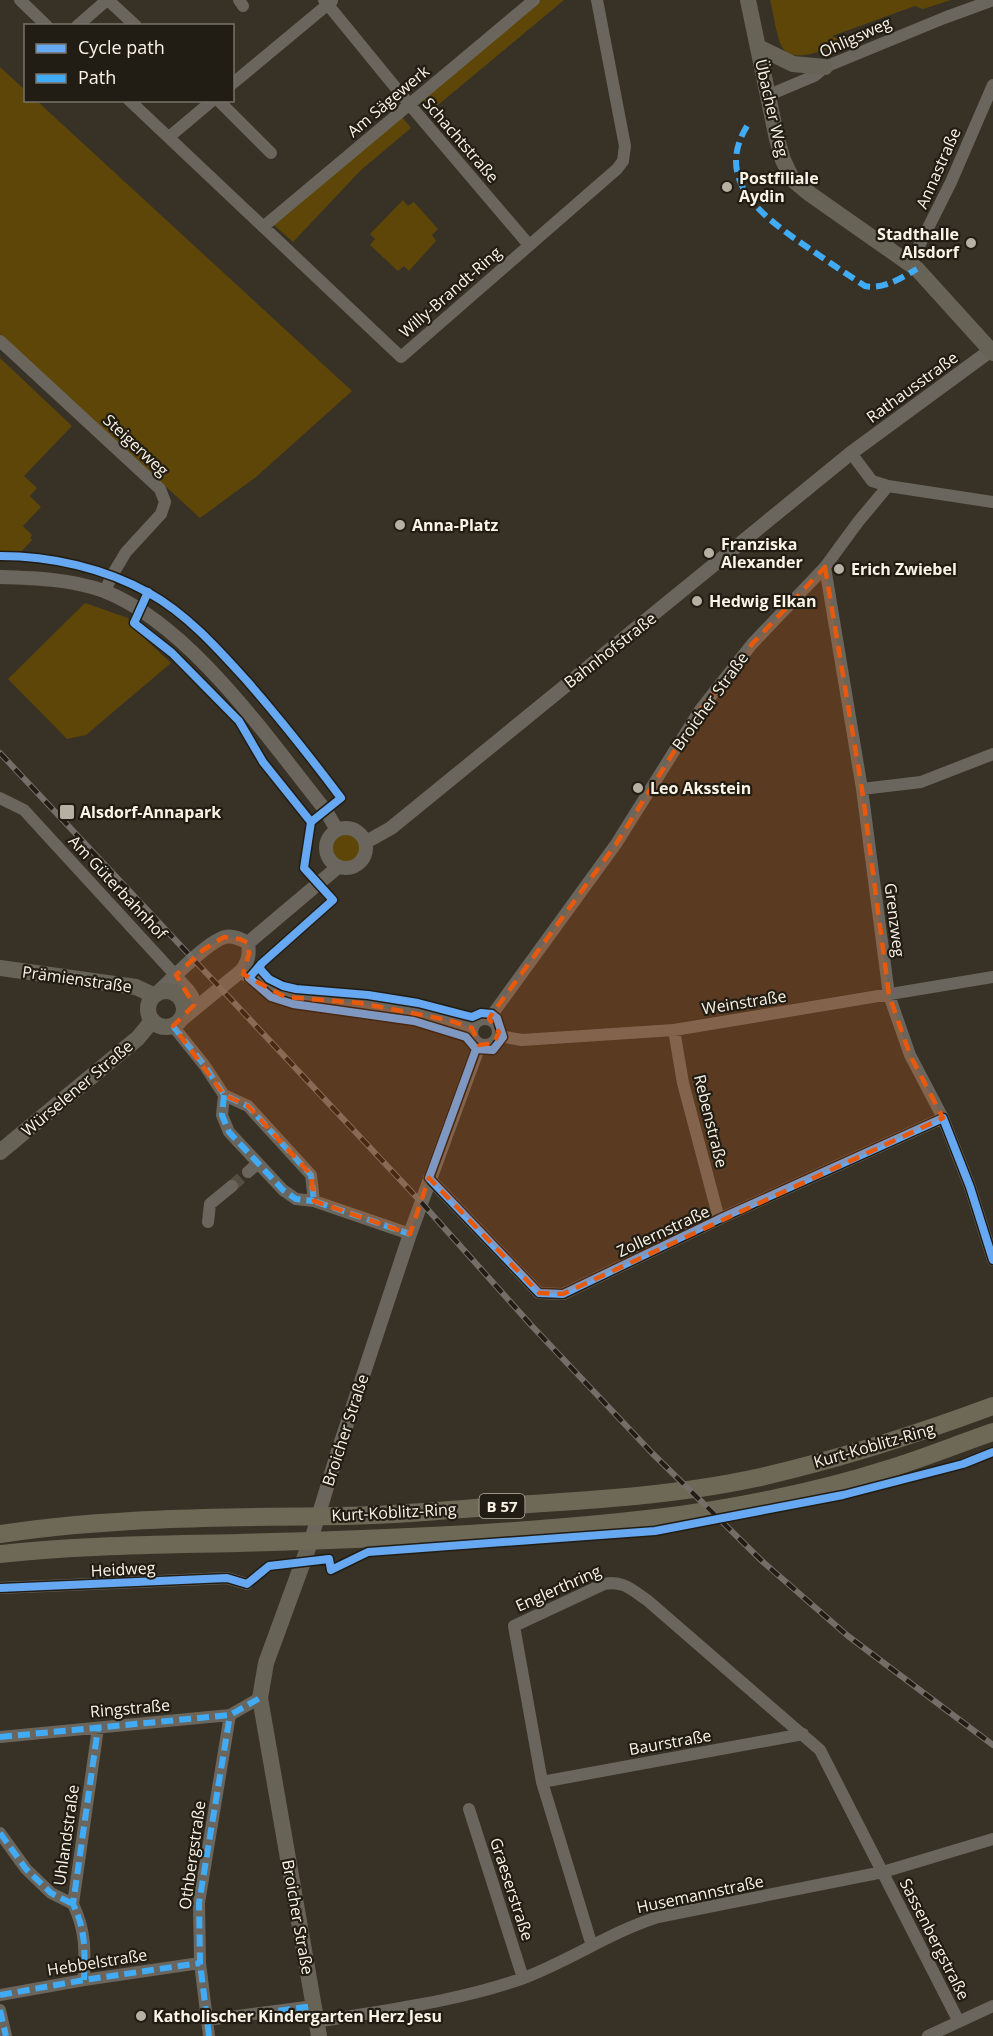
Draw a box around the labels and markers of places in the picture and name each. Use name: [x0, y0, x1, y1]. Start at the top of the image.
place label: Postfiliale Aydin: [739, 167, 819, 207]
marker: Postfiliale Aydin: [720, 180, 734, 194]
place label: Stadthalle Alsdorf: [877, 223, 960, 263]
marker: Stadthalle Alsdorf: [964, 236, 978, 250]
place label: Anna-Platz: [412, 514, 498, 536]
marker: Anna-Platz: [393, 518, 407, 532]
place label: Franziska Alexander: [721, 533, 803, 573]
marker: Franziska Alexander: [702, 546, 716, 560]
place label: Erich Zwiebel: [851, 558, 957, 580]
marker: Erich Zwiebel: [832, 562, 846, 576]
place label: Hedwig Elkan: [709, 590, 817, 612]
marker: Hedwig Elkan: [690, 594, 704, 608]
place label: Leo Aksstein: [650, 777, 751, 799]
marker: Leo Aksstein: [631, 781, 645, 795]
place label: Alsdorf-Annapark: [80, 801, 221, 823]
marker: Alsdorf-Annapark: [58, 803, 76, 821]
place label: Katholischer Kindergarten Herz Jesu: [153, 2005, 442, 2027]
marker: Katholischer Kindergarten Herz Jesu: [134, 2009, 148, 2023]

